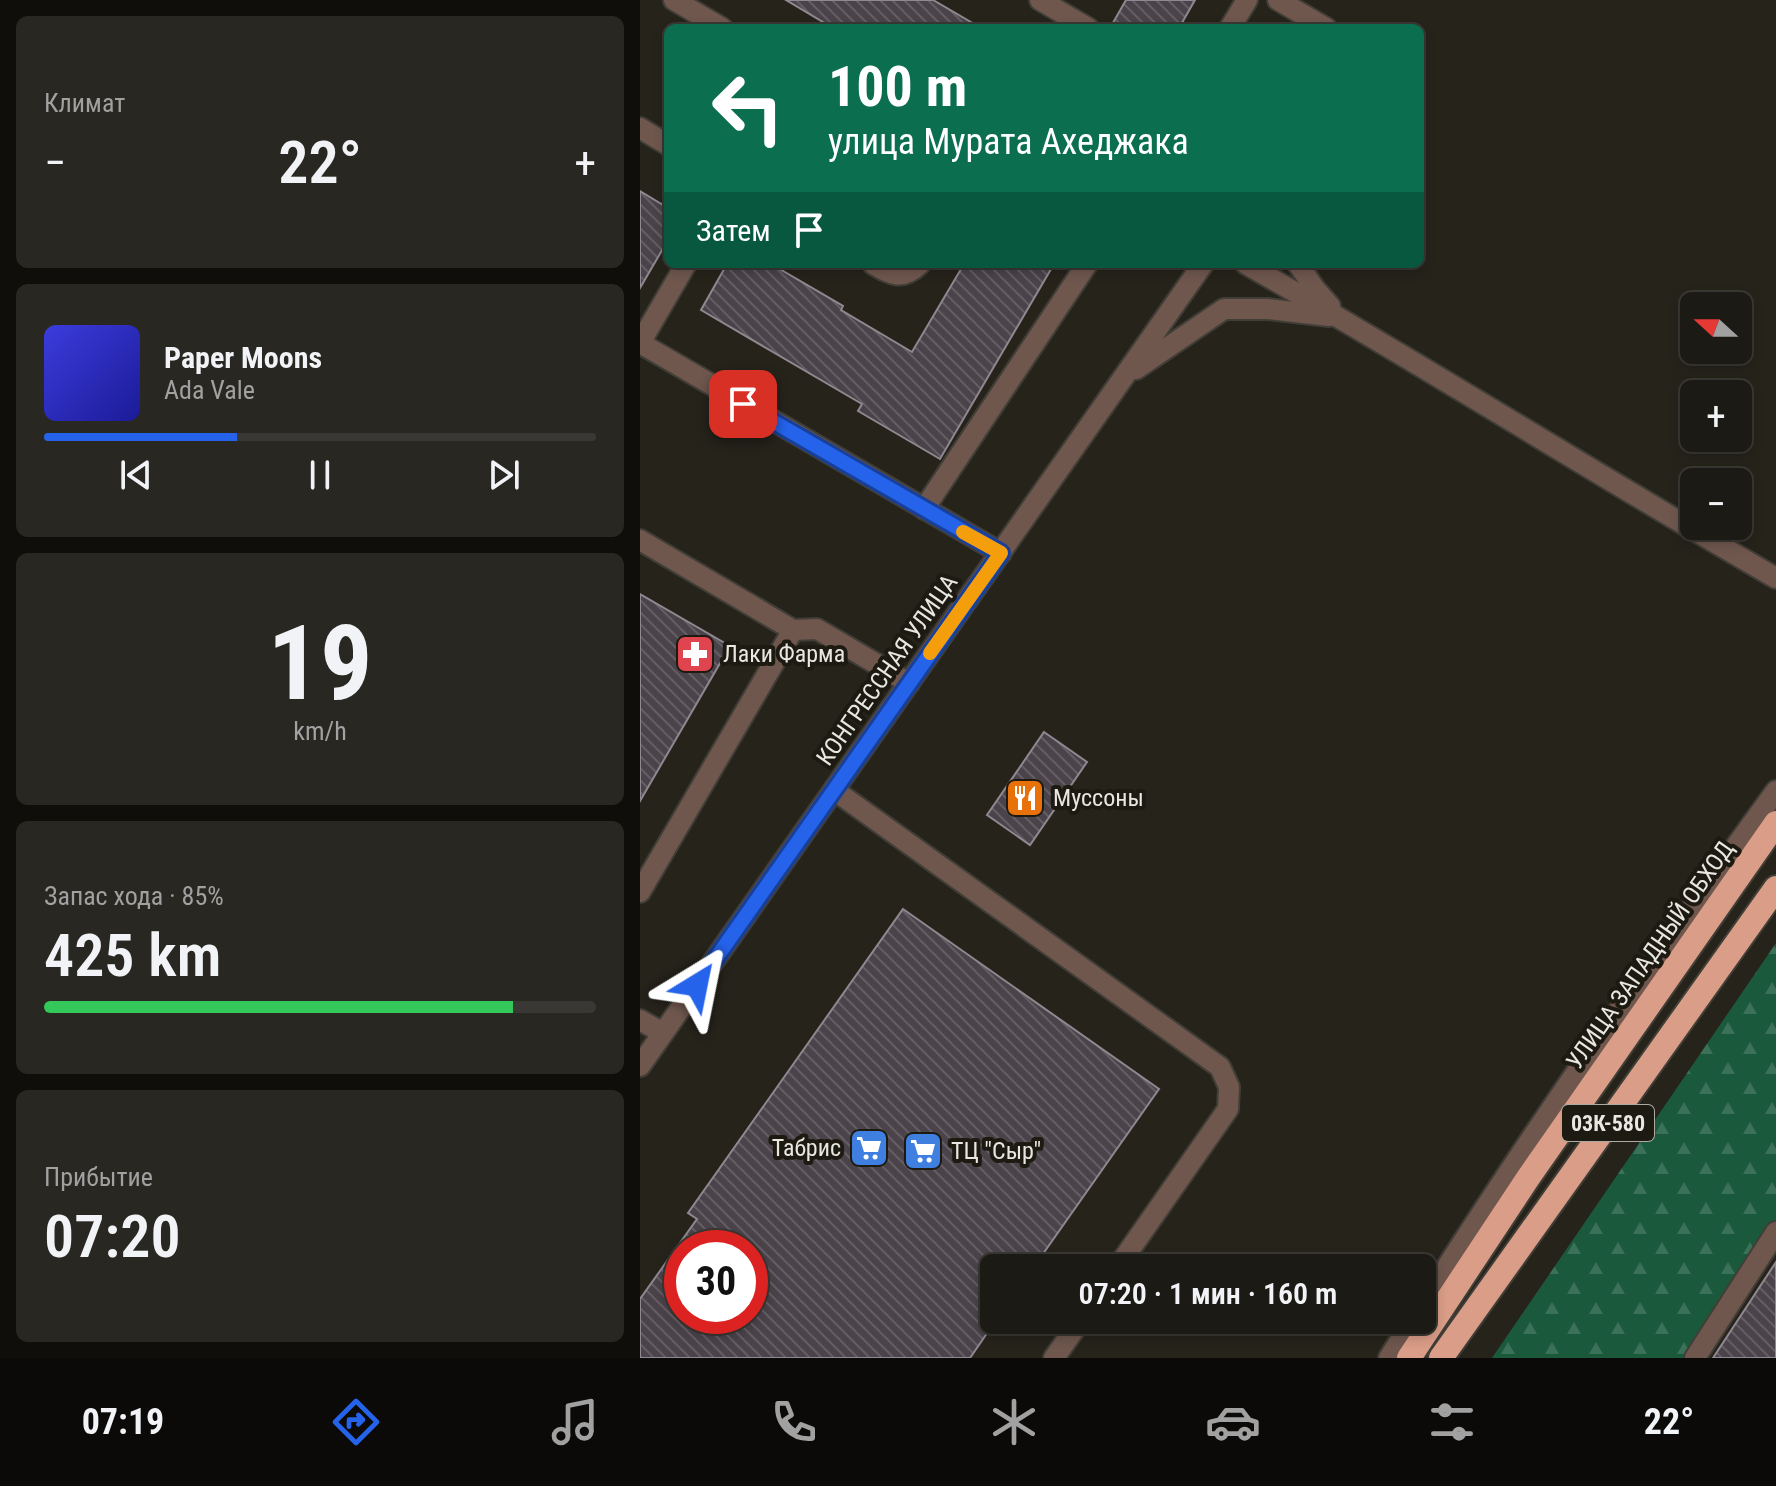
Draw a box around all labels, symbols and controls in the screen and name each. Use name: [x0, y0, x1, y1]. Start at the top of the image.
text: 100 m: [828, 54, 967, 120]
icon: left: [696, 56, 800, 160]
text: Климат: [44, 88, 125, 118]
text: улица Мурата Ахеджака: [828, 121, 1189, 163]
text: 22°: [278, 127, 362, 198]
text: −: [44, 137, 66, 189]
text: +: [574, 137, 596, 189]
icon: arrive: [787, 208, 831, 252]
text: Затем: [696, 213, 771, 248]
north arrow: [1680, 292, 1752, 364]
map controls: [1680, 292, 1752, 540]
text: Paper Moons: [164, 340, 322, 375]
pin: [709, 370, 777, 438]
text: Ada Vale: [164, 375, 255, 405]
button: +: [1680, 380, 1752, 452]
icon: arrive: [721, 382, 765, 426]
icon: previous: [114, 453, 158, 497]
icon: pause: [298, 453, 342, 497]
icon: next: [482, 453, 526, 497]
button: −: [1680, 468, 1752, 540]
street label: КОНГРЕССНАЯ УЛИЦА: [811, 569, 963, 771]
text: 19: [267, 603, 373, 724]
pharmacy icon: Лаки Фарма: [674, 633, 716, 675]
place label: Лаки Фарма: [723, 640, 845, 668]
text: km/h: [293, 716, 347, 746]
restaurant icon: Муссоны: [1004, 777, 1046, 819]
place label: Муссоны: [1053, 784, 1144, 812]
street label: УЛИЦА ЗАПАДНЫЙ ОБХОД: [1561, 836, 1740, 1074]
text: Запас хода · 85%: [44, 881, 224, 911]
text: 425 km: [44, 920, 221, 991]
position arrow: [655, 943, 739, 1027]
road number: 03К-580: [1562, 1105, 1654, 1141]
supermarket icon: Табрис: [848, 1127, 890, 1169]
supermarket icon: ТЦ "Сыр": [902, 1130, 944, 1172]
place label: Табрис: [772, 1134, 841, 1162]
place label: ТЦ "Сыр": [951, 1137, 1041, 1165]
text: Прибытие: [44, 1162, 153, 1192]
text: 07:20: [44, 1201, 181, 1272]
speed limit sign: 30: [664, 1230, 768, 1334]
text: 07:20 · 1 мин · 160 m: [1079, 1276, 1337, 1311]
icon: directions: [328, 1394, 384, 1450]
icon: music: [547, 1394, 603, 1450]
icon: phone: [766, 1394, 822, 1450]
icon: climate: [986, 1394, 1042, 1450]
icon: car: [1205, 1394, 1261, 1450]
icon: filters: [1424, 1394, 1480, 1450]
text: 07:19: [82, 1401, 164, 1443]
text: 22°: [1644, 1401, 1694, 1443]

